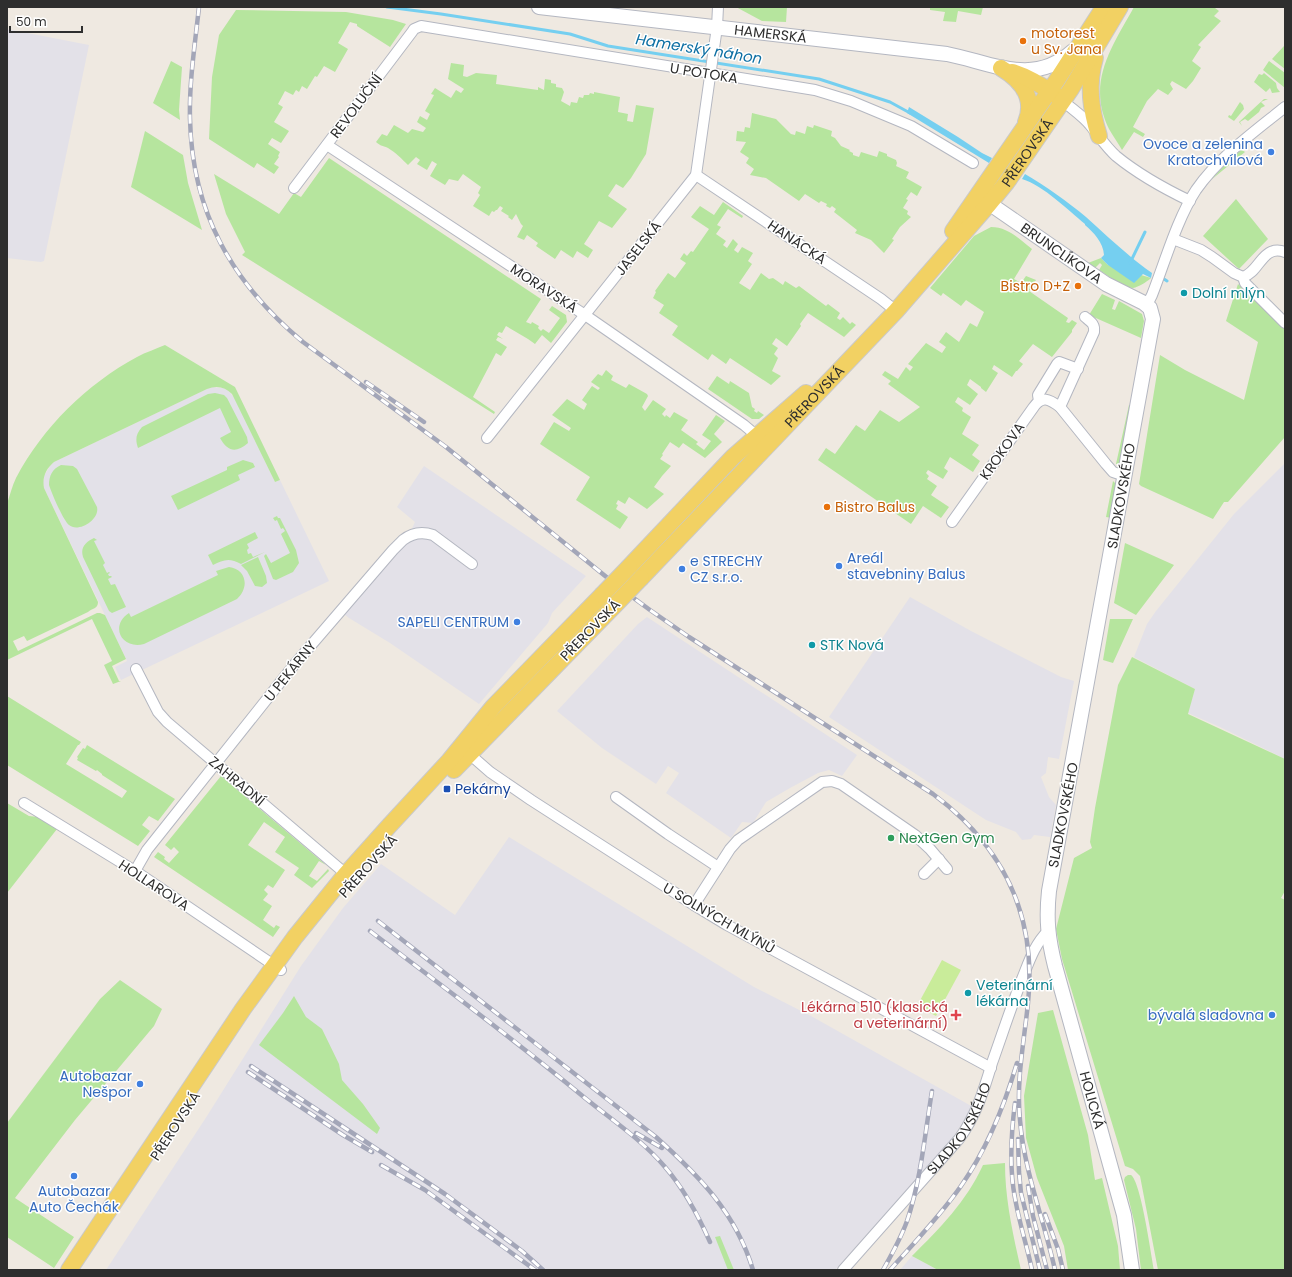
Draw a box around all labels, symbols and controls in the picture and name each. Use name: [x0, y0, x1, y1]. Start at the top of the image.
scale bar: [10, 8, 82, 34]
text: 50 m: [16, 13, 47, 30]
street label: HAMERSKÁ: [733, 20, 808, 48]
place label: motorest u Sv. Jana: [1031, 23, 1102, 59]
water label: Hamerský náhon: [634, 28, 764, 69]
marker: motorest u Sv. Jana: [1018, 36, 1028, 46]
street label: U POTOKA: [669, 58, 739, 88]
street label: REVOLUČNÍ: [325, 69, 387, 142]
street label: PŘEROVSKÁ: [997, 115, 1058, 191]
place label: Ovoce a zelenina Kratochvílová: [1143, 134, 1263, 170]
marker: Ovoce a zelenina Kratochvílová: [1266, 147, 1276, 157]
street label: HANÁCKÁ: [764, 215, 830, 269]
street label: JASELSKÁ: [610, 216, 666, 280]
street label: BRUNCLÍKOVA: [1017, 218, 1106, 288]
street label: MORAVSKÁ: [506, 259, 582, 317]
place label: Bistro D+Z: [1001, 276, 1070, 296]
marker: Bistro D+Z: [1073, 281, 1083, 291]
place label: Dolní mlýn: [1192, 283, 1265, 303]
marker: Dolní mlýn: [1179, 288, 1189, 298]
street label: PŘEROVSKÁ: [780, 361, 849, 432]
street label: KROKOVA: [975, 418, 1029, 484]
street label: SLADKOVSKÉHO: [1102, 442, 1140, 550]
place label: Bistro Balus: [835, 497, 915, 517]
marker: Bistro Balus: [822, 502, 832, 512]
place label: Areál stavebniny Balus: [847, 548, 966, 584]
place label: e STRECHY CZ s.r.o.: [690, 551, 763, 587]
marker: Areál stavebniny Balus: [834, 561, 844, 571]
marker: e STRECHY CZ s.r.o.: [677, 564, 687, 574]
street label: PŘEROVSKÁ: [555, 595, 625, 665]
place label: SAPELI CENTRUM: [397, 612, 509, 632]
marker: SAPELI CENTRUM: [512, 617, 522, 627]
place label: STK Nová: [820, 635, 884, 655]
street label: U PEKÁRNY: [259, 636, 321, 706]
marker: STK Nová: [807, 640, 817, 650]
street label: ZAHRADNÍ: [205, 752, 270, 811]
street label: SLADKOVSKÉHO: [1043, 761, 1083, 869]
place label: Pekárny: [455, 779, 511, 799]
marker: Pekárny: [442, 784, 452, 794]
place label: NextGen Gym: [899, 828, 995, 848]
street label: PŘEROVSKÁ: [334, 830, 402, 902]
marker: NextGen Gym: [886, 833, 896, 843]
street label: HOLLAROVA: [115, 855, 193, 915]
street label: U SOLNÝCH MLÝNŮ: [659, 878, 779, 958]
place label: Veterinární lékárna: [976, 975, 1053, 1011]
marker: Veterinární lékárna: [963, 988, 973, 998]
place label: Lékárna 510 (klasická a veterinární): [801, 997, 948, 1033]
place label: bývalá sladovna: [1148, 1005, 1264, 1025]
marker: Lékárna 510 (klasická a veterinární): [951, 1010, 961, 1020]
marker: bývalá sladovna: [1267, 1010, 1277, 1020]
place label: Autobazar Nešpor: [60, 1066, 132, 1102]
street label: HOLICKÁ: [1075, 1069, 1110, 1131]
marker: Autobazar Nešpor: [135, 1079, 145, 1089]
street label: SLADKOVSKÉHO: [922, 1080, 995, 1179]
street label: PŘEROVSKÁ: [145, 1087, 205, 1165]
marker: Autobazar Auto Čechák: [69, 1171, 79, 1181]
place label: Autobazar Auto Čechák: [29, 1181, 120, 1217]

